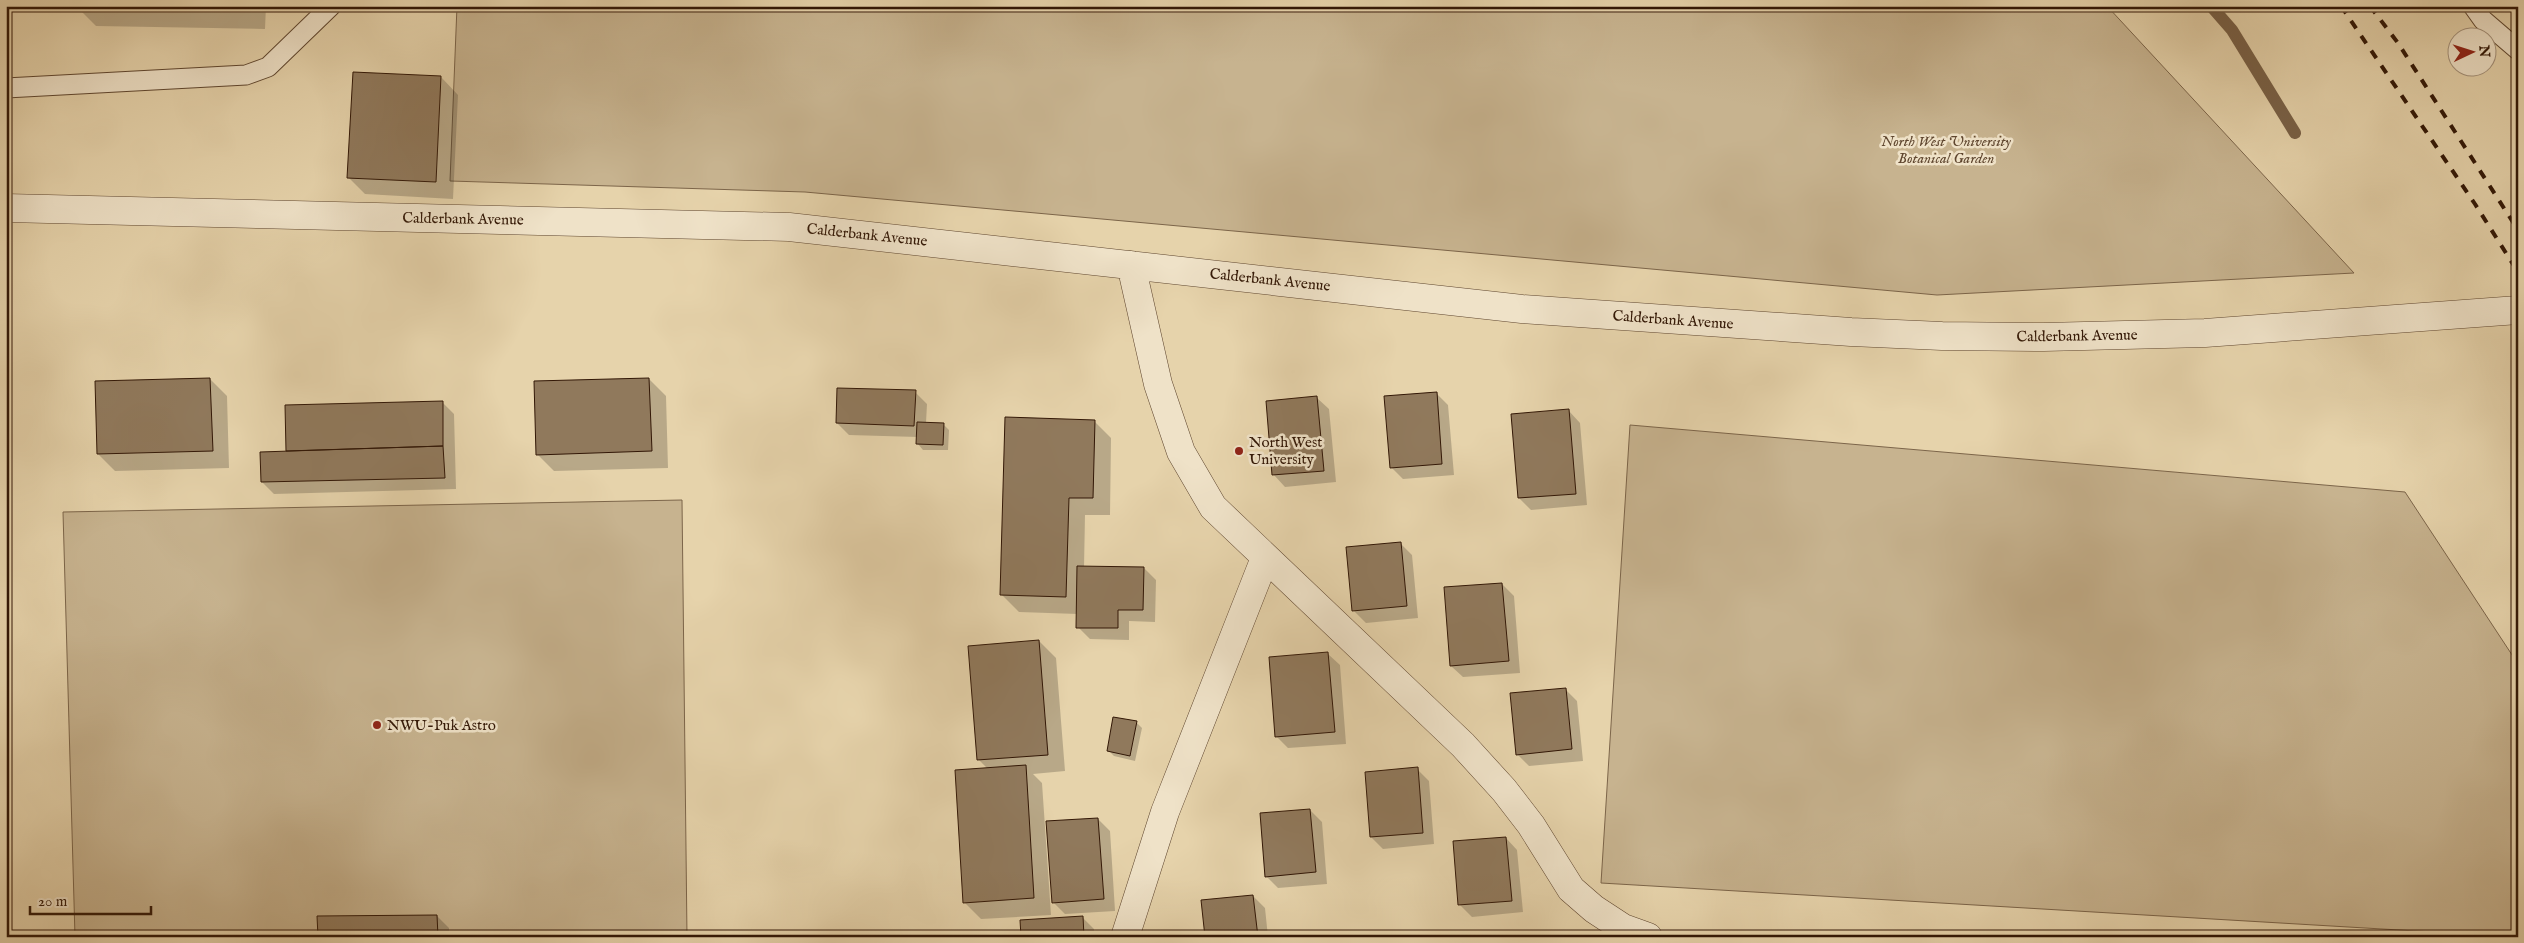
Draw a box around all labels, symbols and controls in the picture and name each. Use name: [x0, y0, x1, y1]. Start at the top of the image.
north arrow: [2446, 28, 2496, 78]
text: N: [2475, 43, 2493, 58]
park label: North West University Botanical Garden: [1881, 132, 2011, 168]
street label: Calderbank Avenue: [402, 208, 524, 230]
street label: Calderbank Avenue: [806, 219, 928, 251]
street label: Calderbank Avenue: [1209, 264, 1331, 296]
street label: Calderbank Avenue: [1612, 306, 1734, 334]
street label: Calderbank Avenue: [2016, 325, 2138, 347]
place label: North West University: [1249, 433, 1322, 469]
marker: North West University: [1233, 445, 1245, 457]
place label: NWU-Puk Astro: [387, 716, 496, 735]
marker: NWU-Puk Astro: [371, 719, 383, 731]
scale bar: [30, 883, 151, 915]
text: 20 m: [38, 892, 68, 911]

